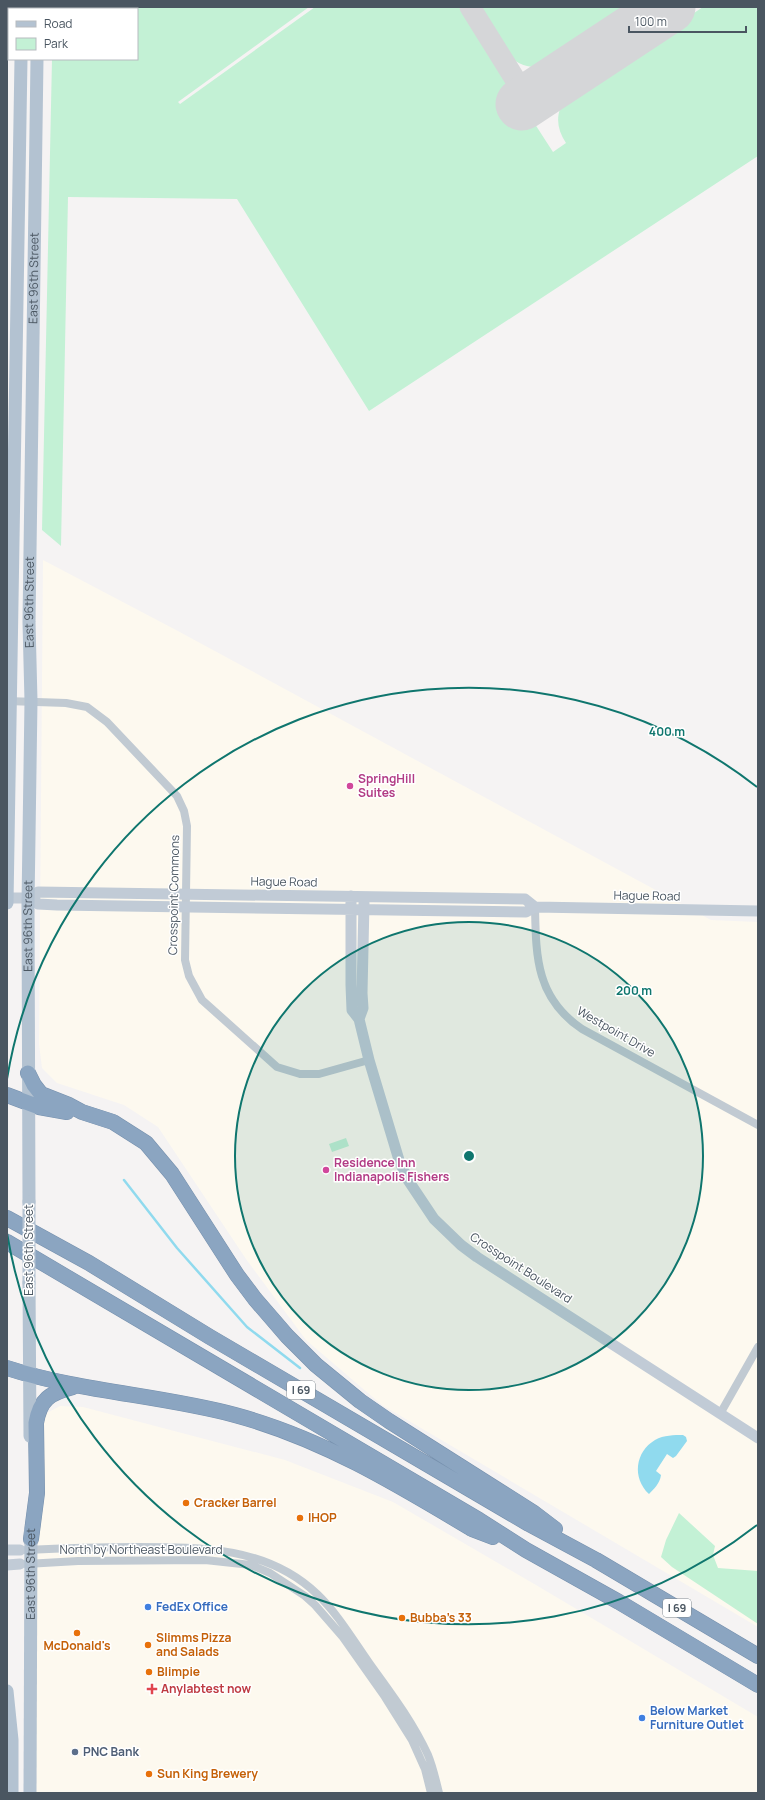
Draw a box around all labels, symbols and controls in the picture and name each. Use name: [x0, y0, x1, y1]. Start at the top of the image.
legend: [8, 8, 138, 60]
scale bar: [629, 8, 746, 34]
text: 100 m: [635, 13, 667, 30]
text: Road: [44, 15, 72, 32]
text: Park: [44, 35, 69, 52]
street label: East 96th Street: [24, 232, 43, 324]
street label: East 96th Street: [20, 556, 38, 648]
text: 400 m: [649, 723, 685, 740]
place label: SpringHill Suites: [358, 770, 415, 801]
marker: SpringHill Suites: [345, 781, 355, 791]
street label: Crosspoint Commons: [164, 835, 183, 955]
street label: Hague Road: [250, 872, 318, 891]
street label: East 96th Street: [19, 880, 36, 972]
street label: Hague Road: [613, 886, 681, 905]
text: 200 m: [616, 982, 652, 999]
street label: Westpoint Drive: [574, 1002, 659, 1061]
centre of rings: [462, 1149, 476, 1163]
place label: Residence Inn Indianapolis Fishers: [334, 1154, 450, 1185]
marker: Residence Inn Indianapolis Fishers: [321, 1165, 331, 1175]
street label: East 96th Street: [20, 1204, 37, 1296]
street label: Crosspoint Boulevard: [467, 1228, 576, 1307]
road number: I 69: [287, 1381, 315, 1399]
place label: Cracker Barrel: [194, 1494, 277, 1511]
marker: Cracker Barrel: [181, 1498, 191, 1508]
place label: IHOP: [308, 1509, 337, 1526]
marker: IHOP: [295, 1513, 305, 1523]
street label: East 96th Street: [22, 1528, 39, 1620]
street label: North by Northeast Boulevard: [59, 1541, 223, 1558]
place label: FedEx Office: [156, 1598, 228, 1615]
road number: I 69: [663, 1599, 691, 1617]
marker: FedEx Office: [143, 1602, 153, 1612]
place label: Bubba's 33: [410, 1609, 472, 1626]
marker: Bubba's 33: [397, 1613, 407, 1623]
marker: McDonald's: [72, 1628, 82, 1638]
place label: Slimms Pizza and Salads: [156, 1629, 232, 1660]
place label: McDonald's: [44, 1637, 111, 1654]
marker: Slimms Pizza and Salads: [143, 1640, 153, 1650]
place label: Blimpie: [157, 1663, 200, 1680]
marker: Blimpie: [144, 1667, 154, 1677]
place label: Anylabtest now: [161, 1680, 251, 1697]
marker: Anylabtest now: [146, 1683, 158, 1695]
place label: Below Market Furniture Outlet: [650, 1702, 744, 1733]
marker: Below Market Furniture Outlet: [637, 1713, 647, 1723]
place label: PNC Bank: [83, 1743, 140, 1760]
marker: PNC Bank: [70, 1747, 80, 1757]
place label: Sun King Brewery: [157, 1765, 258, 1782]
marker: Sun King Brewery: [144, 1769, 154, 1779]

